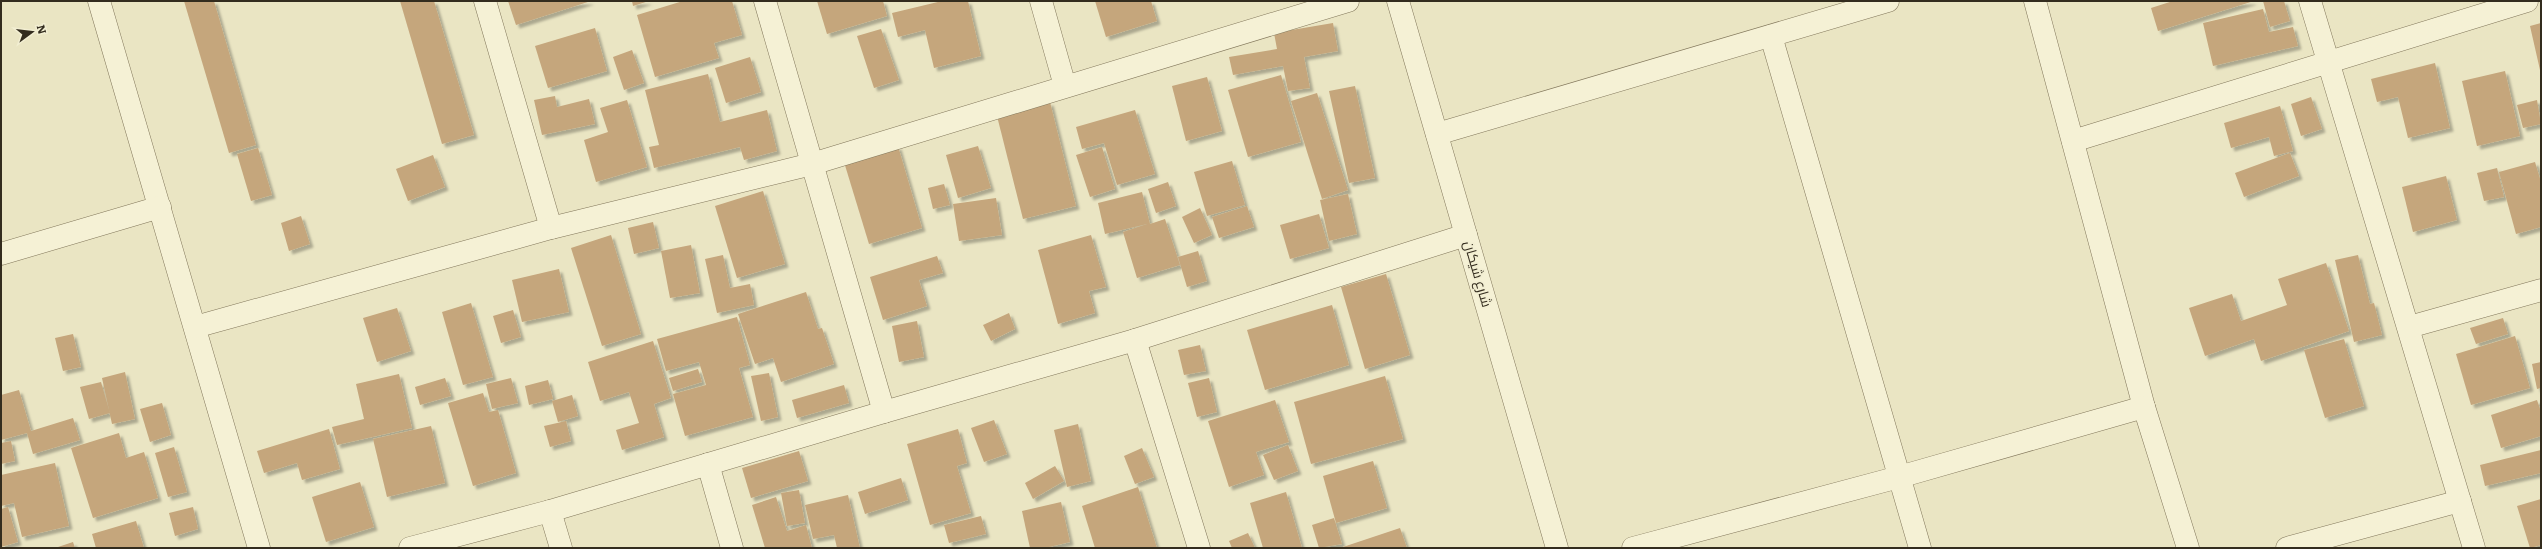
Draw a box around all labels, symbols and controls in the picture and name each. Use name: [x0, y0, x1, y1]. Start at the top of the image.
north arrow: [12, 12, 52, 52]
text: N: [34, 23, 52, 36]
street label: شارع شيكان: [1460, 238, 1498, 309]

